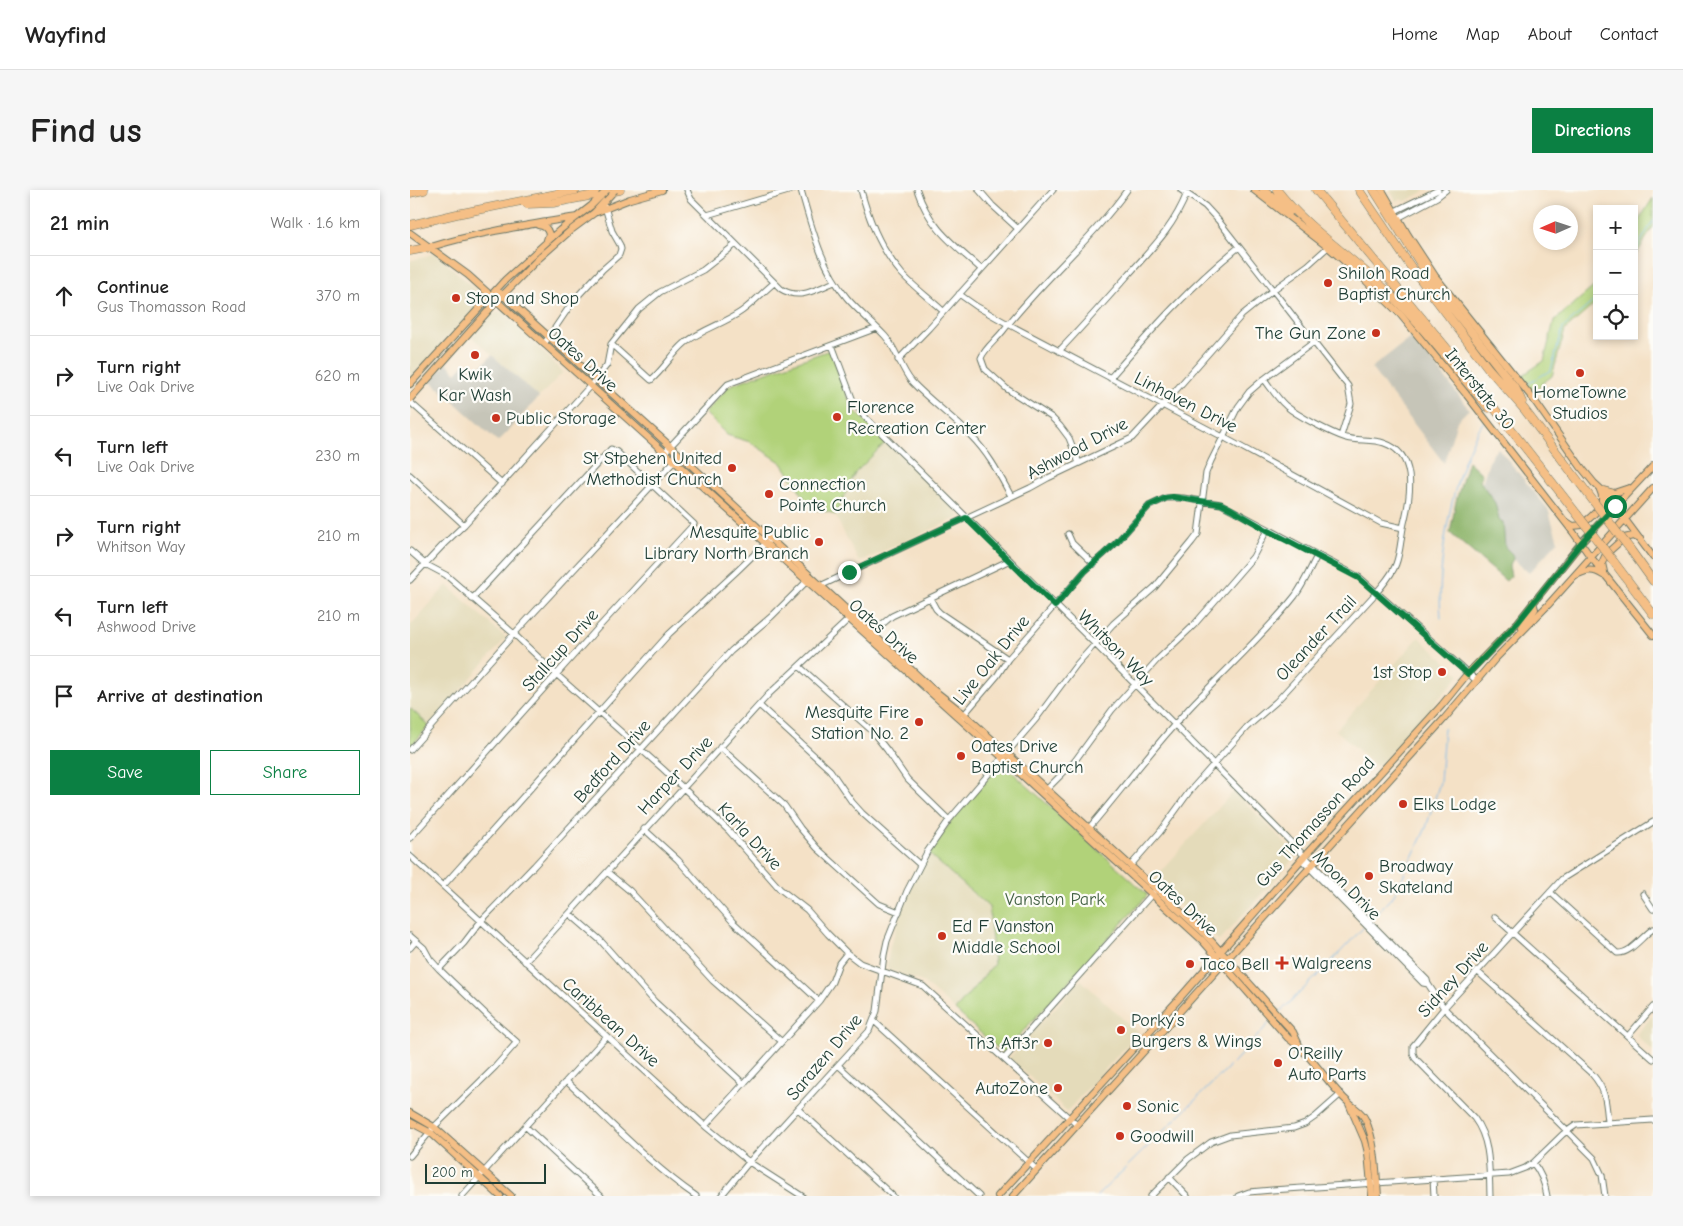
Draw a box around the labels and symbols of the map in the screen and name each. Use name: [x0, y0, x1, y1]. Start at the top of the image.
north arrow: [1533, 205, 1578, 250]
place label: Shiloh Road Baptist Church: [1338, 263, 1451, 305]
marker: Shiloh Road Baptist Church: [1322, 277, 1334, 289]
place label: Stop and Shop: [466, 288, 579, 309]
marker: Stop and Shop: [450, 292, 462, 304]
street label: Oates Drive: [543, 323, 622, 396]
place label: The Gun Zone: [1255, 323, 1366, 344]
marker: The Gun Zone: [1370, 327, 1382, 339]
street label: Interstate 30: [1440, 344, 1519, 434]
marker: Kwik Kar Wash: [469, 349, 481, 361]
place label: Kwik Kar Wash: [438, 364, 512, 406]
street label: Linhaven Drive: [1131, 367, 1241, 437]
marker: HomeTowne Studios: [1574, 367, 1586, 379]
place label: HomeTowne Studios: [1533, 382, 1627, 424]
place label: Florence Recreation Center: [847, 397, 987, 439]
place label: Public Storage: [506, 408, 616, 429]
marker: Florence Recreation Center: [831, 411, 843, 423]
marker: Public Storage: [490, 412, 502, 424]
street label: Ashwood Drive: [1023, 413, 1131, 484]
place label: St Stpehen United Methodist Church: [583, 448, 722, 490]
marker: St Stpehen United Methodist Church: [726, 462, 738, 474]
place label: Connection Pointe Church: [779, 474, 886, 516]
marker: Connection Pointe Church: [763, 488, 775, 500]
route start: [1604, 495, 1627, 518]
place label: Mesquite Public Library North Branch: [644, 522, 809, 564]
marker: Mesquite Public Library North Branch: [813, 536, 825, 548]
route end: [838, 561, 861, 584]
street label: Oleander Trail: [1272, 591, 1361, 685]
street label: Oates Drive: [844, 595, 923, 668]
street label: Stallcup Drive: [518, 605, 603, 696]
street label: Whitson Way: [1073, 606, 1159, 691]
street label: Live Oak Drive: [949, 611, 1034, 710]
place label: 1st Stop: [1373, 662, 1432, 683]
marker: 1st Stop: [1436, 666, 1448, 678]
place label: Mesquite Fire Station No. 2: [805, 702, 909, 744]
street label: Bedford Drive: [569, 715, 655, 807]
marker: Mesquite Fire Station No. 2: [913, 716, 925, 728]
street label: Harper Drive: [634, 732, 717, 819]
place label: Oates Drive Baptist Church: [971, 736, 1084, 778]
marker: Oates Drive Baptist Church: [955, 750, 967, 762]
street label: Gus Thomasson Road: [1251, 753, 1379, 892]
place label: Elks Lodge: [1413, 794, 1496, 815]
street label: Karla Drive: [713, 798, 786, 874]
marker: Elks Lodge: [1397, 798, 1409, 810]
street label: Moon Drive: [1308, 846, 1385, 925]
place label: Broadway Skateland: [1379, 856, 1454, 898]
street label: Oates Drive: [1144, 866, 1222, 941]
marker: Broadway Skateland: [1363, 870, 1375, 882]
park label: Vanston Park: [1005, 889, 1105, 910]
place label: Ed F Vanston Middle School: [952, 916, 1060, 958]
marker: Ed F Vanston Middle School: [936, 930, 948, 942]
street label: Sidney Drive: [1414, 937, 1493, 1022]
place label: Walgreens: [1292, 953, 1371, 974]
place label: Taco Bell: [1200, 954, 1269, 975]
marker: Walgreens: [1276, 957, 1288, 969]
marker: Taco Bell: [1184, 958, 1196, 970]
street label: Caribbean Drive: [558, 973, 664, 1072]
street label: Sarazen Drive: [782, 1010, 867, 1105]
place label: Porky’s Burgers & Wings: [1131, 1010, 1261, 1052]
marker: Porky’s Burgers & Wings: [1115, 1024, 1127, 1036]
place label: Th3 Aft3r: [967, 1033, 1039, 1054]
marker: Th3 Aft3r: [1042, 1037, 1054, 1049]
place label: O'Reilly Auto Parts: [1288, 1043, 1366, 1085]
marker: O'Reilly Auto Parts: [1272, 1057, 1284, 1069]
place label: AutoZone: [975, 1078, 1048, 1099]
marker: AutoZone: [1052, 1082, 1064, 1094]
place label: Sonic: [1137, 1096, 1179, 1117]
marker: Sonic: [1121, 1100, 1133, 1112]
place label: Goodwill: [1130, 1126, 1194, 1147]
marker: Goodwill: [1114, 1130, 1126, 1142]
scale bar: [425, 1161, 546, 1184]

